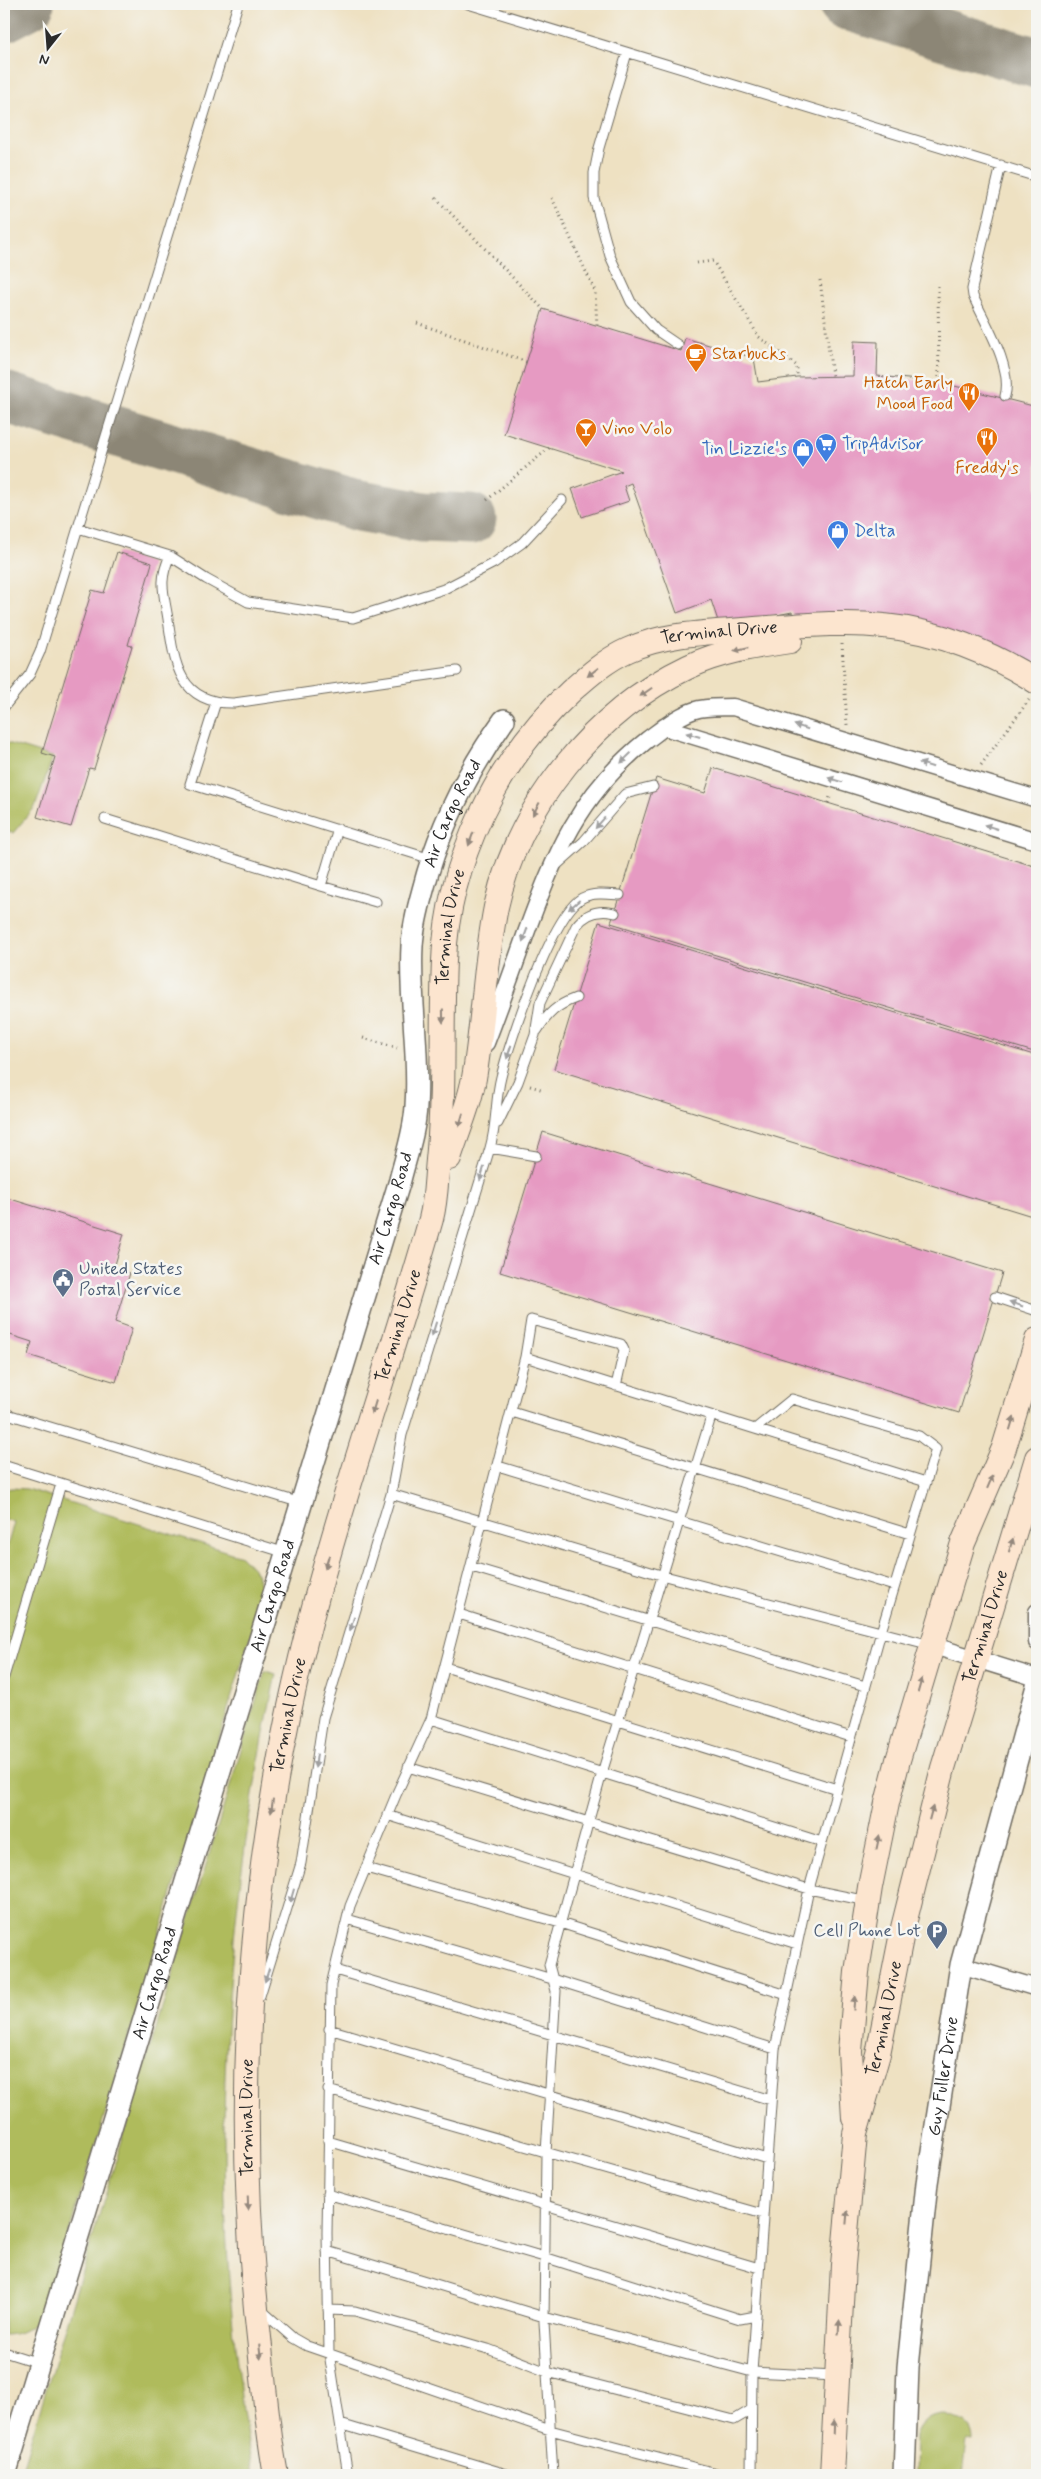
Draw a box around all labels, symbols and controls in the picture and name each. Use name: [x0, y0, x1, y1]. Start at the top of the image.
north arrow: [22, 22, 72, 72]
text: N: [37, 50, 52, 69]
cafe icon: Starbucks: [684, 342, 708, 373]
place label: Starbucks: [712, 342, 786, 366]
place label: Hatch Early Mood Food: [864, 371, 953, 416]
restaurant icon: Hatch Early Mood Food: [957, 381, 981, 412]
bar icon: Vino Volo: [574, 417, 598, 448]
place label: Vino Volo: [602, 417, 672, 441]
restaurant icon: Freddy's: [975, 426, 999, 457]
supermarket icon: TripAdvisor: [814, 432, 838, 463]
place label: TripAdvisor: [842, 432, 924, 456]
place label: Tin Lizzie's: [701, 437, 787, 461]
shop icon: Tin Lizzie's: [791, 437, 815, 468]
place label: Freddy's: [955, 456, 1019, 480]
shop icon: Delta: [826, 519, 850, 550]
place label: Delta: [854, 519, 896, 543]
street label: Terminal Drive: [658, 615, 778, 651]
one-way arrow: [733, 645, 748, 653]
one-way arrow: [587, 667, 600, 678]
one-way arrow: [640, 687, 653, 697]
one-way arrow: [793, 722, 808, 730]
one-way arrow: [685, 731, 700, 739]
one-way arrow: [620, 752, 632, 764]
street label: Air Cargo Road: [418, 755, 488, 871]
one-way arrow: [918, 760, 933, 768]
one-way arrow: [827, 776, 842, 784]
one-way arrow: [532, 802, 540, 817]
one-way arrow: [595, 816, 606, 829]
one-way arrow: [983, 823, 998, 831]
one-way arrow: [467, 832, 474, 847]
street label: Terminal Drive: [431, 866, 471, 985]
one-way arrow: [568, 899, 581, 910]
one-way arrow: [521, 928, 528, 943]
one-way arrow: [439, 1008, 447, 1024]
one-way arrow: [505, 1045, 513, 1060]
one-way arrow: [456, 1113, 464, 1128]
street label: Air Cargo Road: [363, 1149, 419, 1268]
one-way arrow: [478, 1167, 486, 1182]
place label: United States Postal Service: [79, 1257, 183, 1302]
street label: Terminal Drive: [370, 1266, 428, 1386]
public building icon: United States Postal Service: [51, 1267, 75, 1298]
one-way arrow: [1008, 1300, 1023, 1308]
one-way arrow: [430, 1322, 438, 1337]
one-way arrow: [369, 1399, 377, 1414]
one-way arrow: [1008, 1415, 1016, 1430]
one-way arrow: [986, 1475, 994, 1489]
street label: Air Cargo Road: [245, 1537, 302, 1655]
one-way arrow: [1007, 1538, 1015, 1553]
one-way arrow: [322, 1555, 330, 1570]
street label: Terminal Drive: [957, 1567, 1014, 1687]
one-way arrow: [347, 1617, 355, 1632]
street label: Terminal Drive: [265, 1655, 313, 1775]
one-way arrow: [916, 1677, 924, 1692]
one-way arrow: [312, 1753, 320, 1769]
one-way arrow: [268, 1798, 276, 1814]
one-way arrow: [927, 1805, 935, 1820]
one-way arrow: [874, 1835, 882, 1850]
one-way arrow: [287, 1889, 295, 1904]
place label: Cell Phone Lot: [813, 1919, 921, 1943]
parking icon: Cell Phone Lot: [925, 1919, 949, 1950]
street label: Air Cargo Road: [126, 1924, 183, 2043]
street label: Terminal Drive: [860, 1959, 908, 2079]
one-way arrow: [263, 1968, 271, 1983]
one-way arrow: [850, 1994, 858, 2010]
street label: Guy Fuller Drive: [922, 2015, 965, 2138]
street label: Terminal Drive: [235, 2058, 260, 2177]
one-way arrow: [245, 2196, 253, 2212]
one-way arrow: [844, 2208, 852, 2224]
one-way arrow: [835, 2319, 843, 2335]
one-way arrow: [256, 2344, 264, 2360]
one-way arrow: [830, 2418, 838, 2434]

